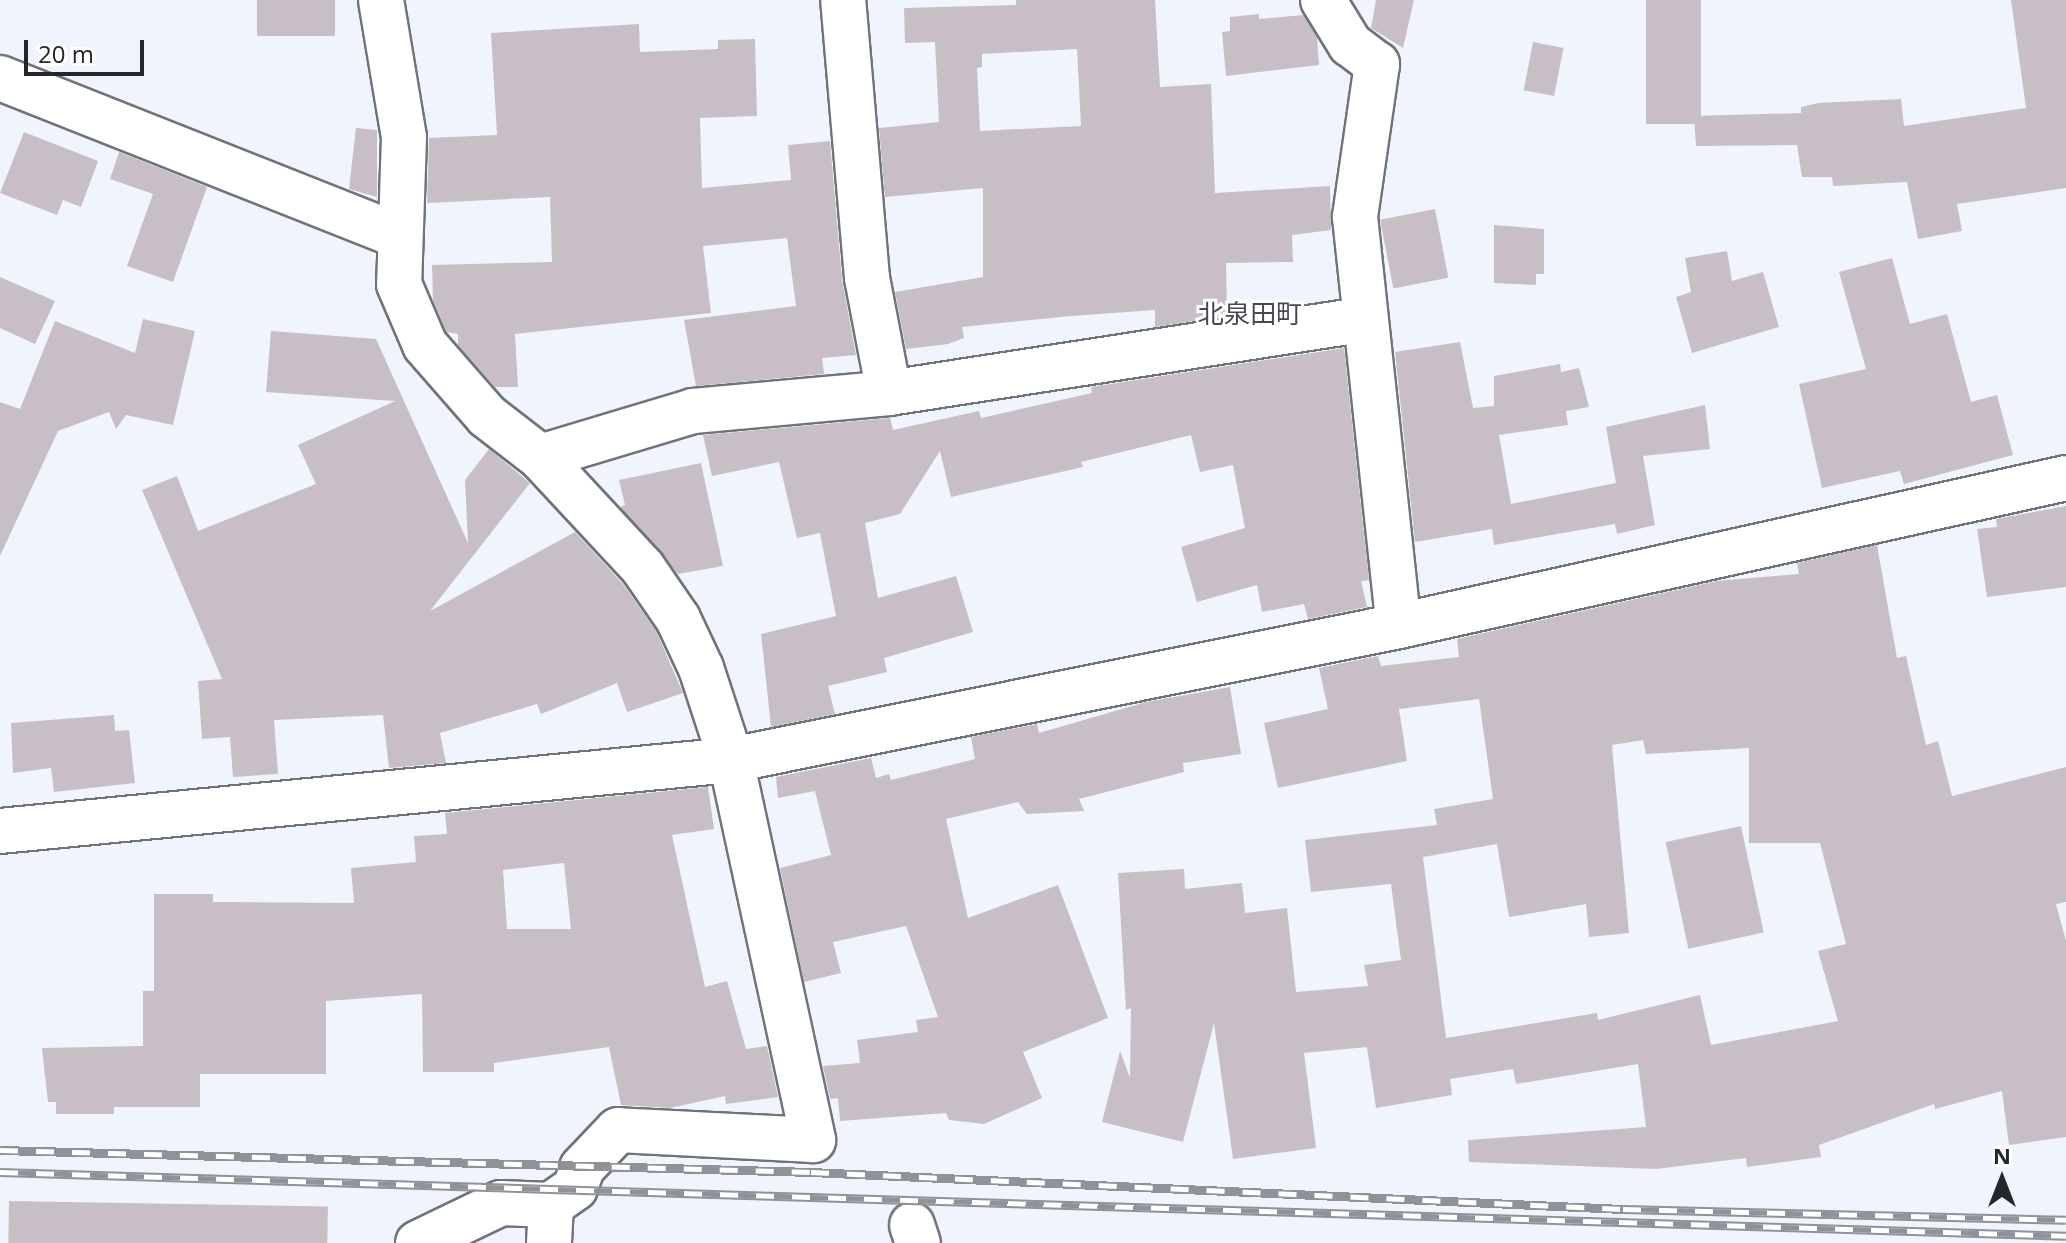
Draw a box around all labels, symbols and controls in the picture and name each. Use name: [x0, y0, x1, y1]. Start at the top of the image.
scale bar: [28, 24, 148, 74]
text: 20 m: [38, 37, 94, 70]
district label: 北泉田町: [1198, 298, 1302, 330]
north arrow: [1962, 1139, 2042, 1219]
text: N: [1993, 1140, 2011, 1170]

